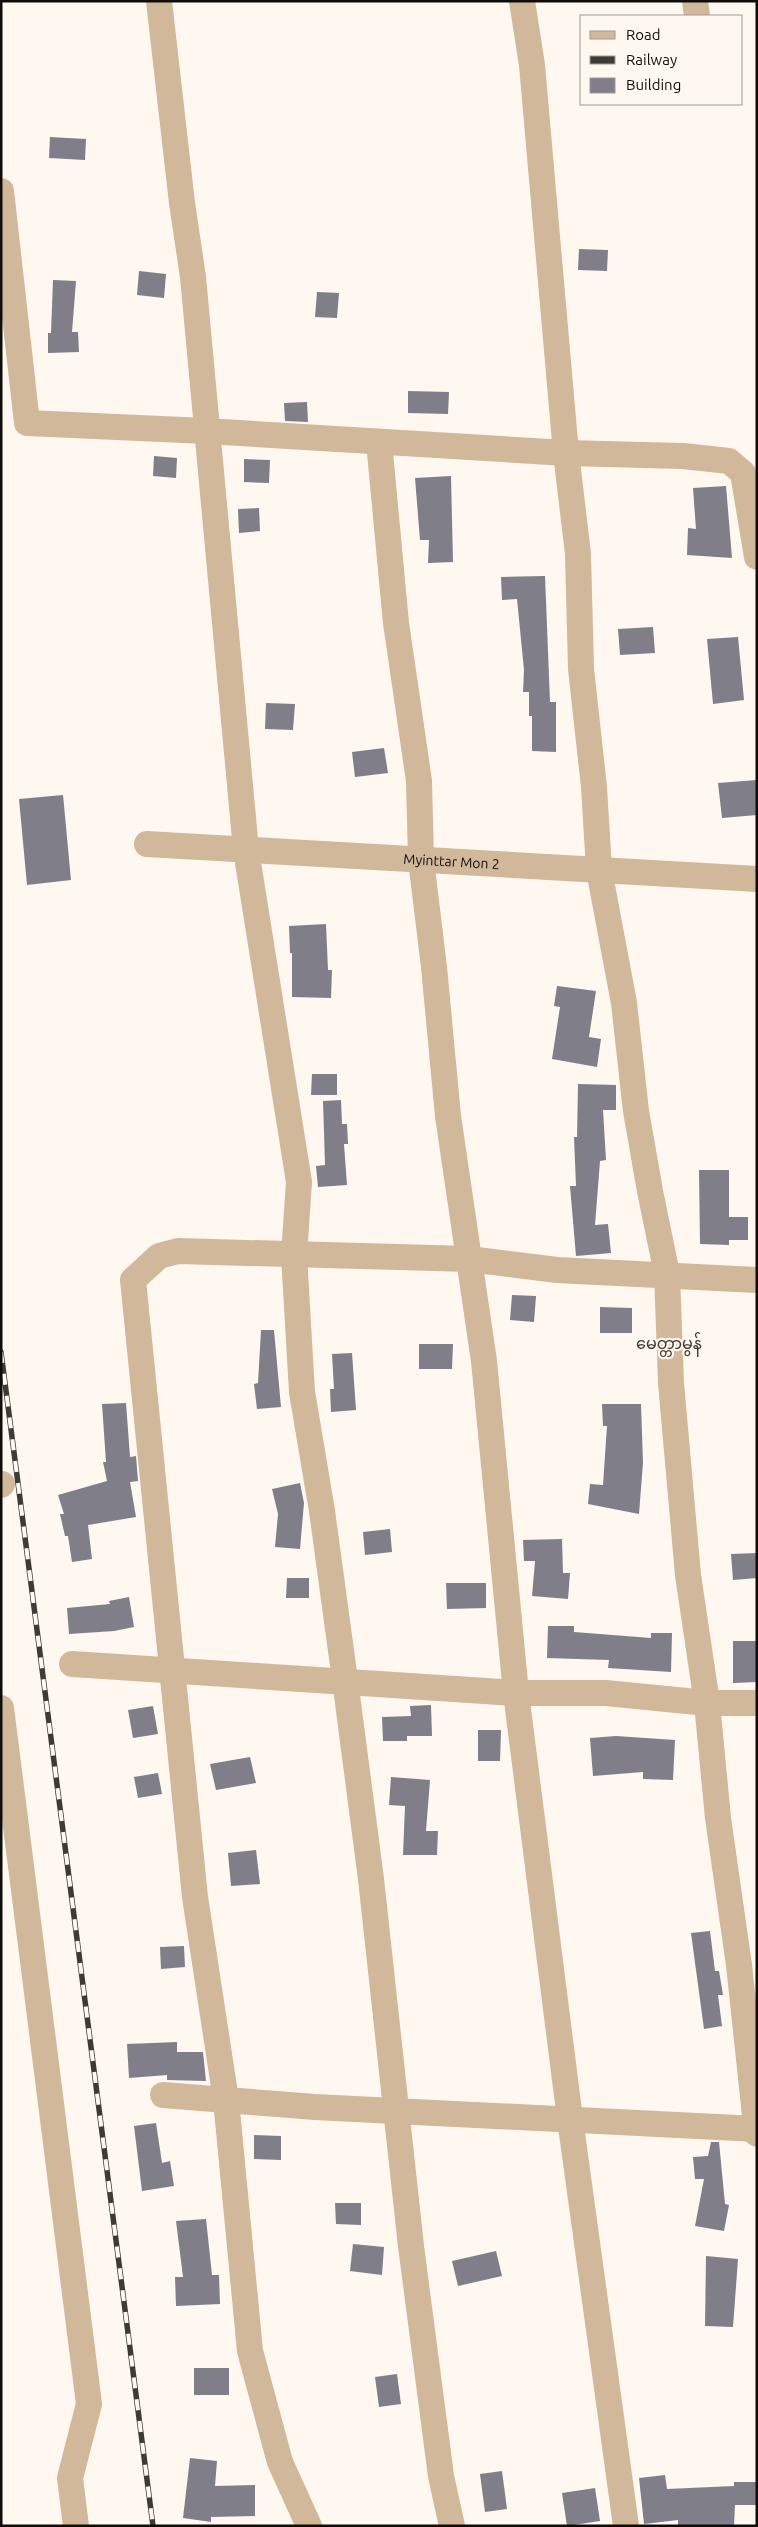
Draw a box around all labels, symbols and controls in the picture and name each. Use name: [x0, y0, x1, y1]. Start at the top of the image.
legend: [580, 15, 743, 105]
text: Road: [626, 26, 661, 43]
text: Railway: [626, 51, 677, 68]
text: Building: [626, 76, 681, 93]
street label: Myinttar Mon 2: [403, 851, 500, 872]
district label: မေတ္တာမွန်: [636, 1332, 702, 1357]

